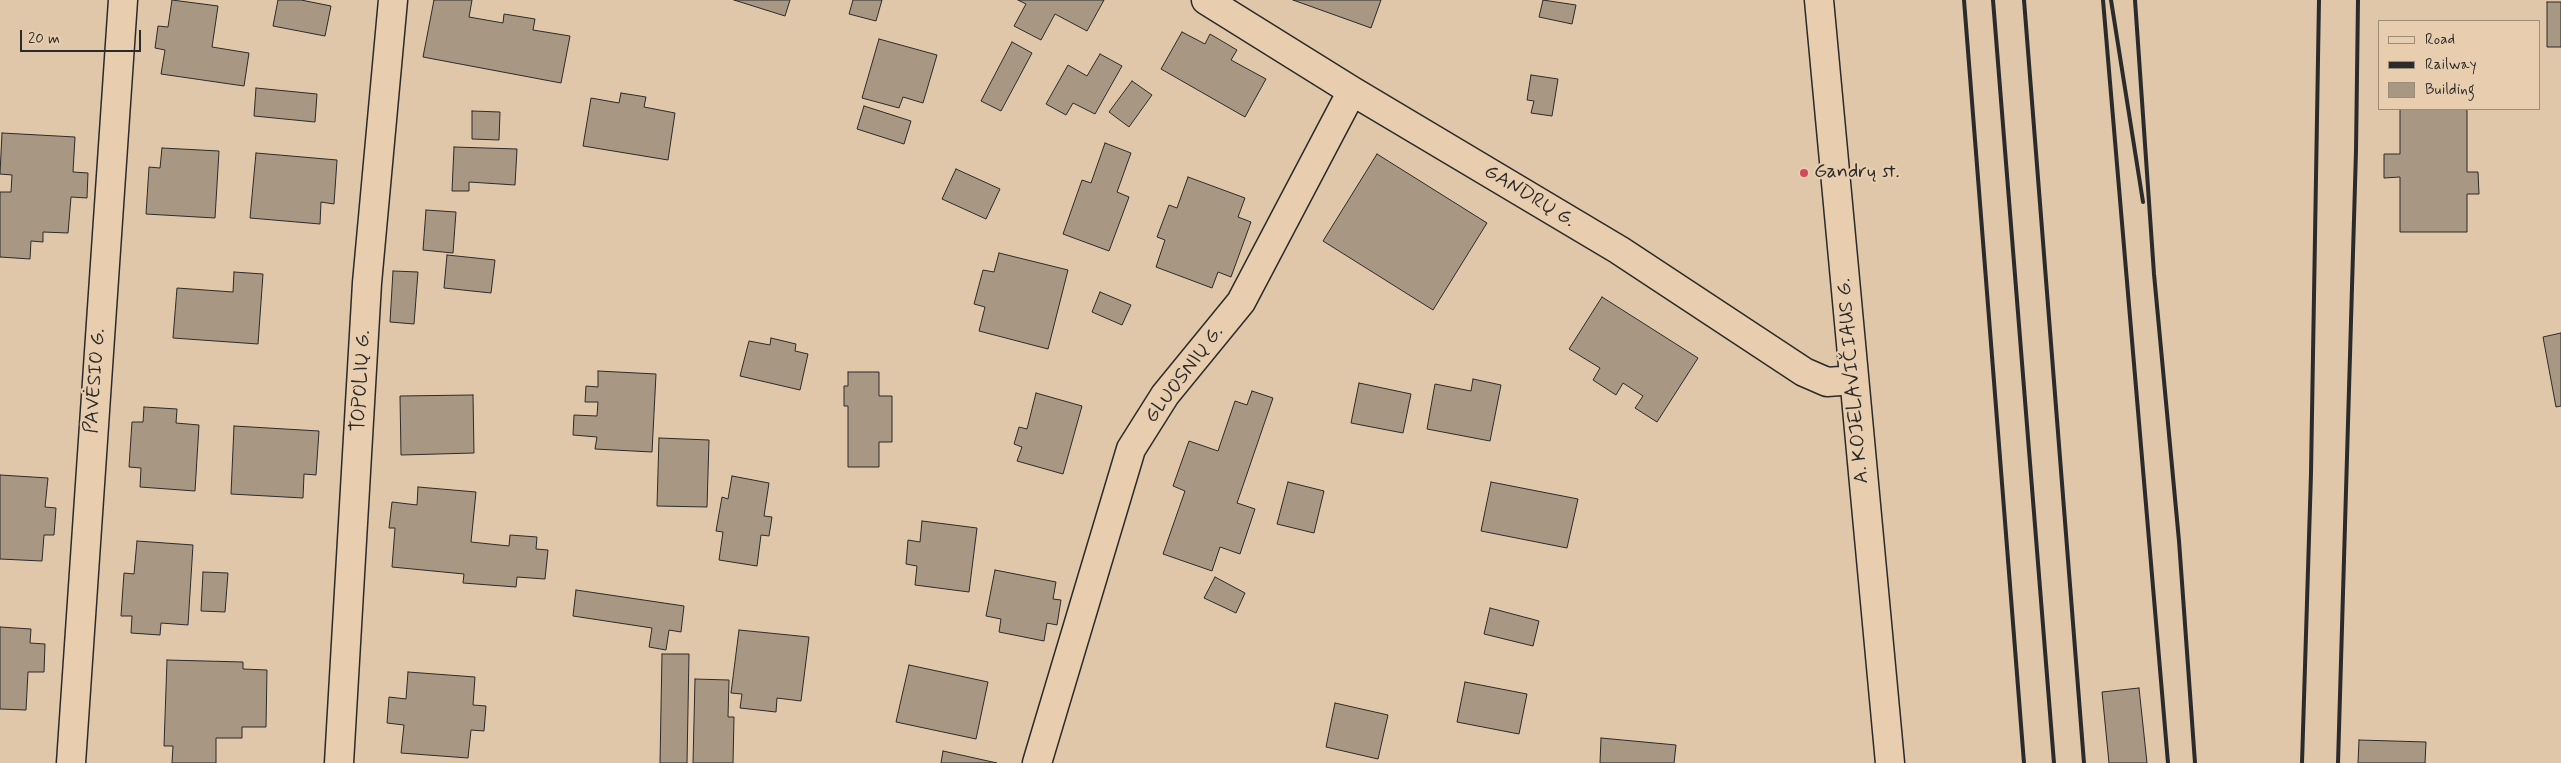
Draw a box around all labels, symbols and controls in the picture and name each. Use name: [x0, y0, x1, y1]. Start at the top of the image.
scale bar: [22, 20, 144, 52]
legend: [2378, 20, 2541, 110]
text: 20 m: [28, 29, 60, 49]
text: Road: [2425, 30, 2455, 50]
text: Railway: [2425, 55, 2477, 75]
text: Building: [2425, 80, 2475, 100]
street label: GANDRŲ G.: [1479, 160, 1579, 234]
place label: Gandrų st.: [1814, 161, 1900, 185]
marker: Gandrų st.: [1798, 167, 1810, 179]
street label: A. KOJELAVIČIAUS G.: [1833, 277, 1875, 485]
street label: GLUOSNIŲ G.: [1141, 321, 1229, 429]
street label: PAVĖSIO G.: [80, 328, 112, 434]
street label: TOPOLIŲ G.: [347, 330, 377, 432]

